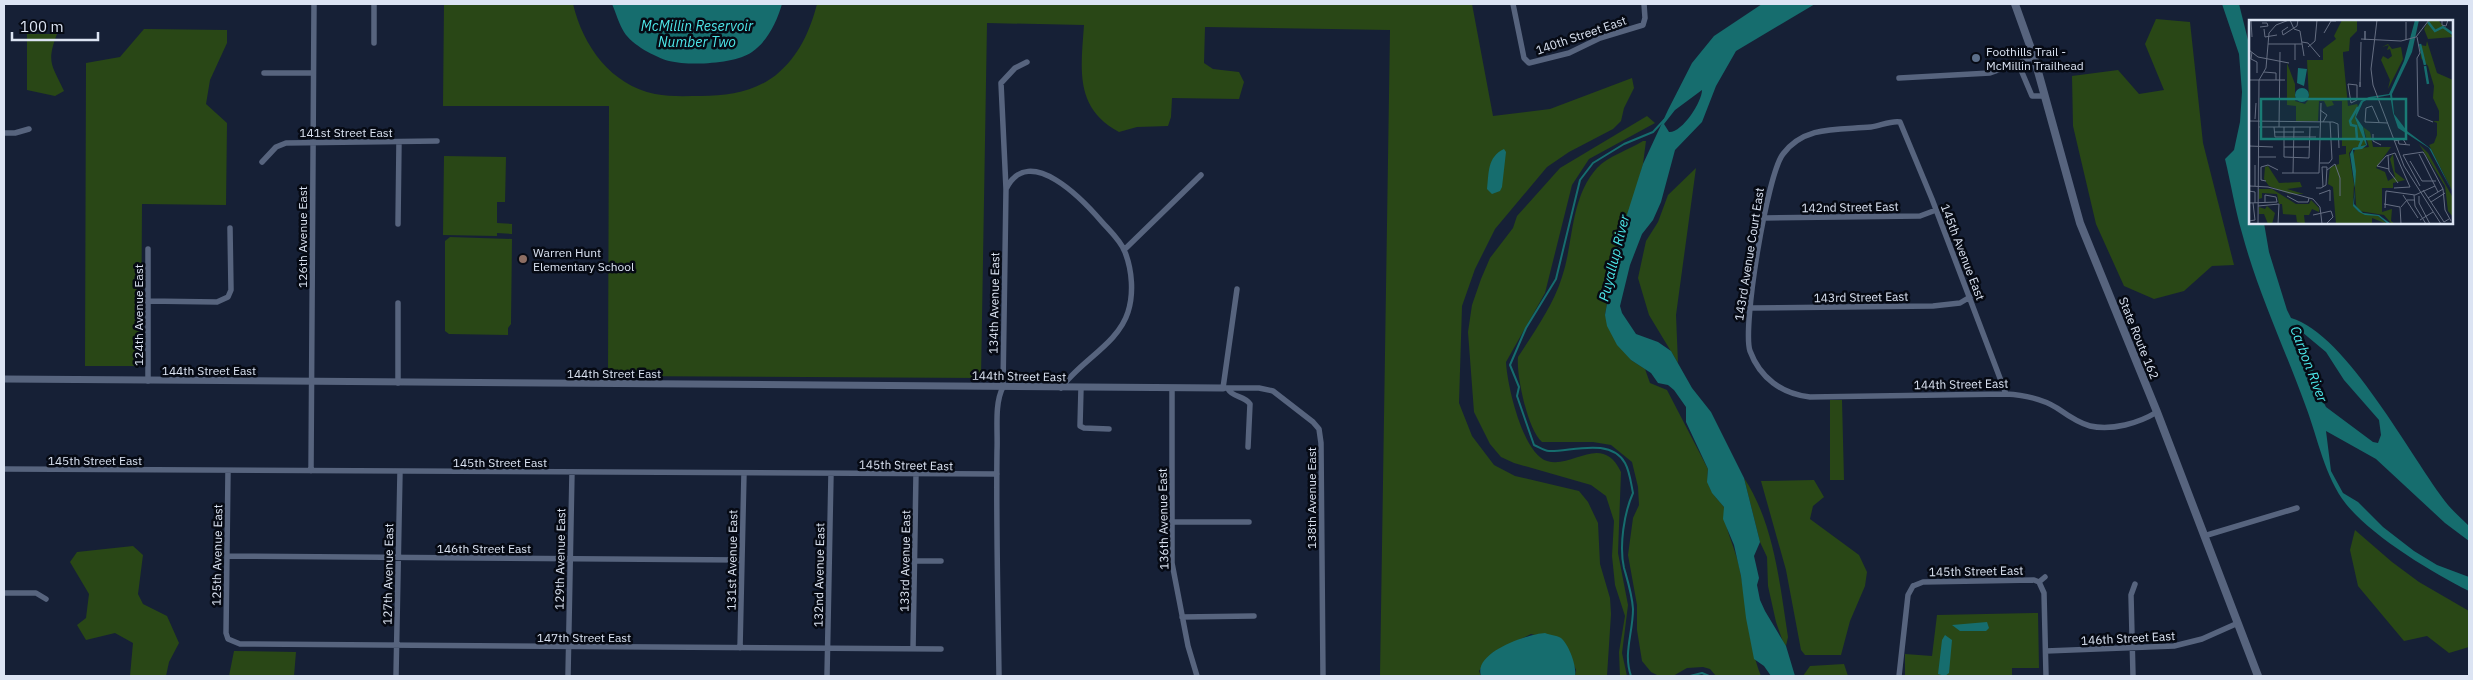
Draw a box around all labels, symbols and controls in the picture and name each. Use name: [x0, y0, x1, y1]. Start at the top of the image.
scale bar: [12, 10, 99, 42]
street label: 140th Street East: [1534, 13, 1628, 57]
text: 100 m: [20, 17, 64, 36]
water label: McMillin Reservoir Number Two: [641, 17, 754, 51]
inset map: [2249, 20, 2453, 224]
place label: Foothills Trail - McMillin Trailhead: [1986, 44, 2084, 73]
marker: Foothills Trail - McMillin Trailhead: [1970, 52, 1982, 64]
street label: 141st Street East: [299, 125, 393, 140]
street label: 126th Avenue East: [295, 186, 310, 288]
street label: 143rd Avenue Court East: [1731, 186, 1767, 322]
street label: 142nd Street East: [1801, 199, 1899, 215]
street label: 145th Avenue East: [1938, 202, 1988, 302]
water label: Puyallup River: [1595, 212, 1634, 303]
place label: Warren Hunt Elementary School: [533, 245, 634, 274]
street label: 134th Avenue East: [986, 252, 1002, 354]
marker: Warren Hunt Elementary School: [517, 253, 529, 265]
street label: 124th Avenue East: [131, 264, 146, 366]
street label: 143rd Street East: [1813, 289, 1909, 305]
street label: State Route 162: [2116, 295, 2162, 381]
water label: Carbon River: [2286, 324, 2332, 405]
street label: 144th Street East: [162, 363, 256, 378]
street label: 144th Street East: [567, 366, 661, 381]
street label: 144th Street East: [972, 368, 1066, 384]
street label: 144th Street East: [1914, 376, 2008, 392]
street label: 138th Avenue East: [1304, 447, 1319, 549]
street label: 145th Street East: [48, 453, 142, 468]
street label: 145th Street East: [453, 455, 547, 470]
street label: 145th Street East: [859, 457, 953, 473]
street label: 136th Avenue East: [1155, 468, 1171, 570]
street label: 125th Avenue East: [209, 504, 225, 606]
street label: 129th Avenue East: [552, 508, 568, 610]
street label: 131st Avenue East: [724, 510, 740, 610]
street label: 133rd Avenue East: [897, 510, 913, 612]
street label: 127th Avenue East: [380, 523, 396, 625]
street label: 132nd Avenue East: [811, 523, 827, 627]
street label: 146th Street East: [437, 541, 531, 556]
street label: 145th Street East: [1929, 563, 2023, 579]
street label: 146th Street East: [2080, 628, 2176, 648]
street label: 147th Street East: [537, 630, 631, 645]

